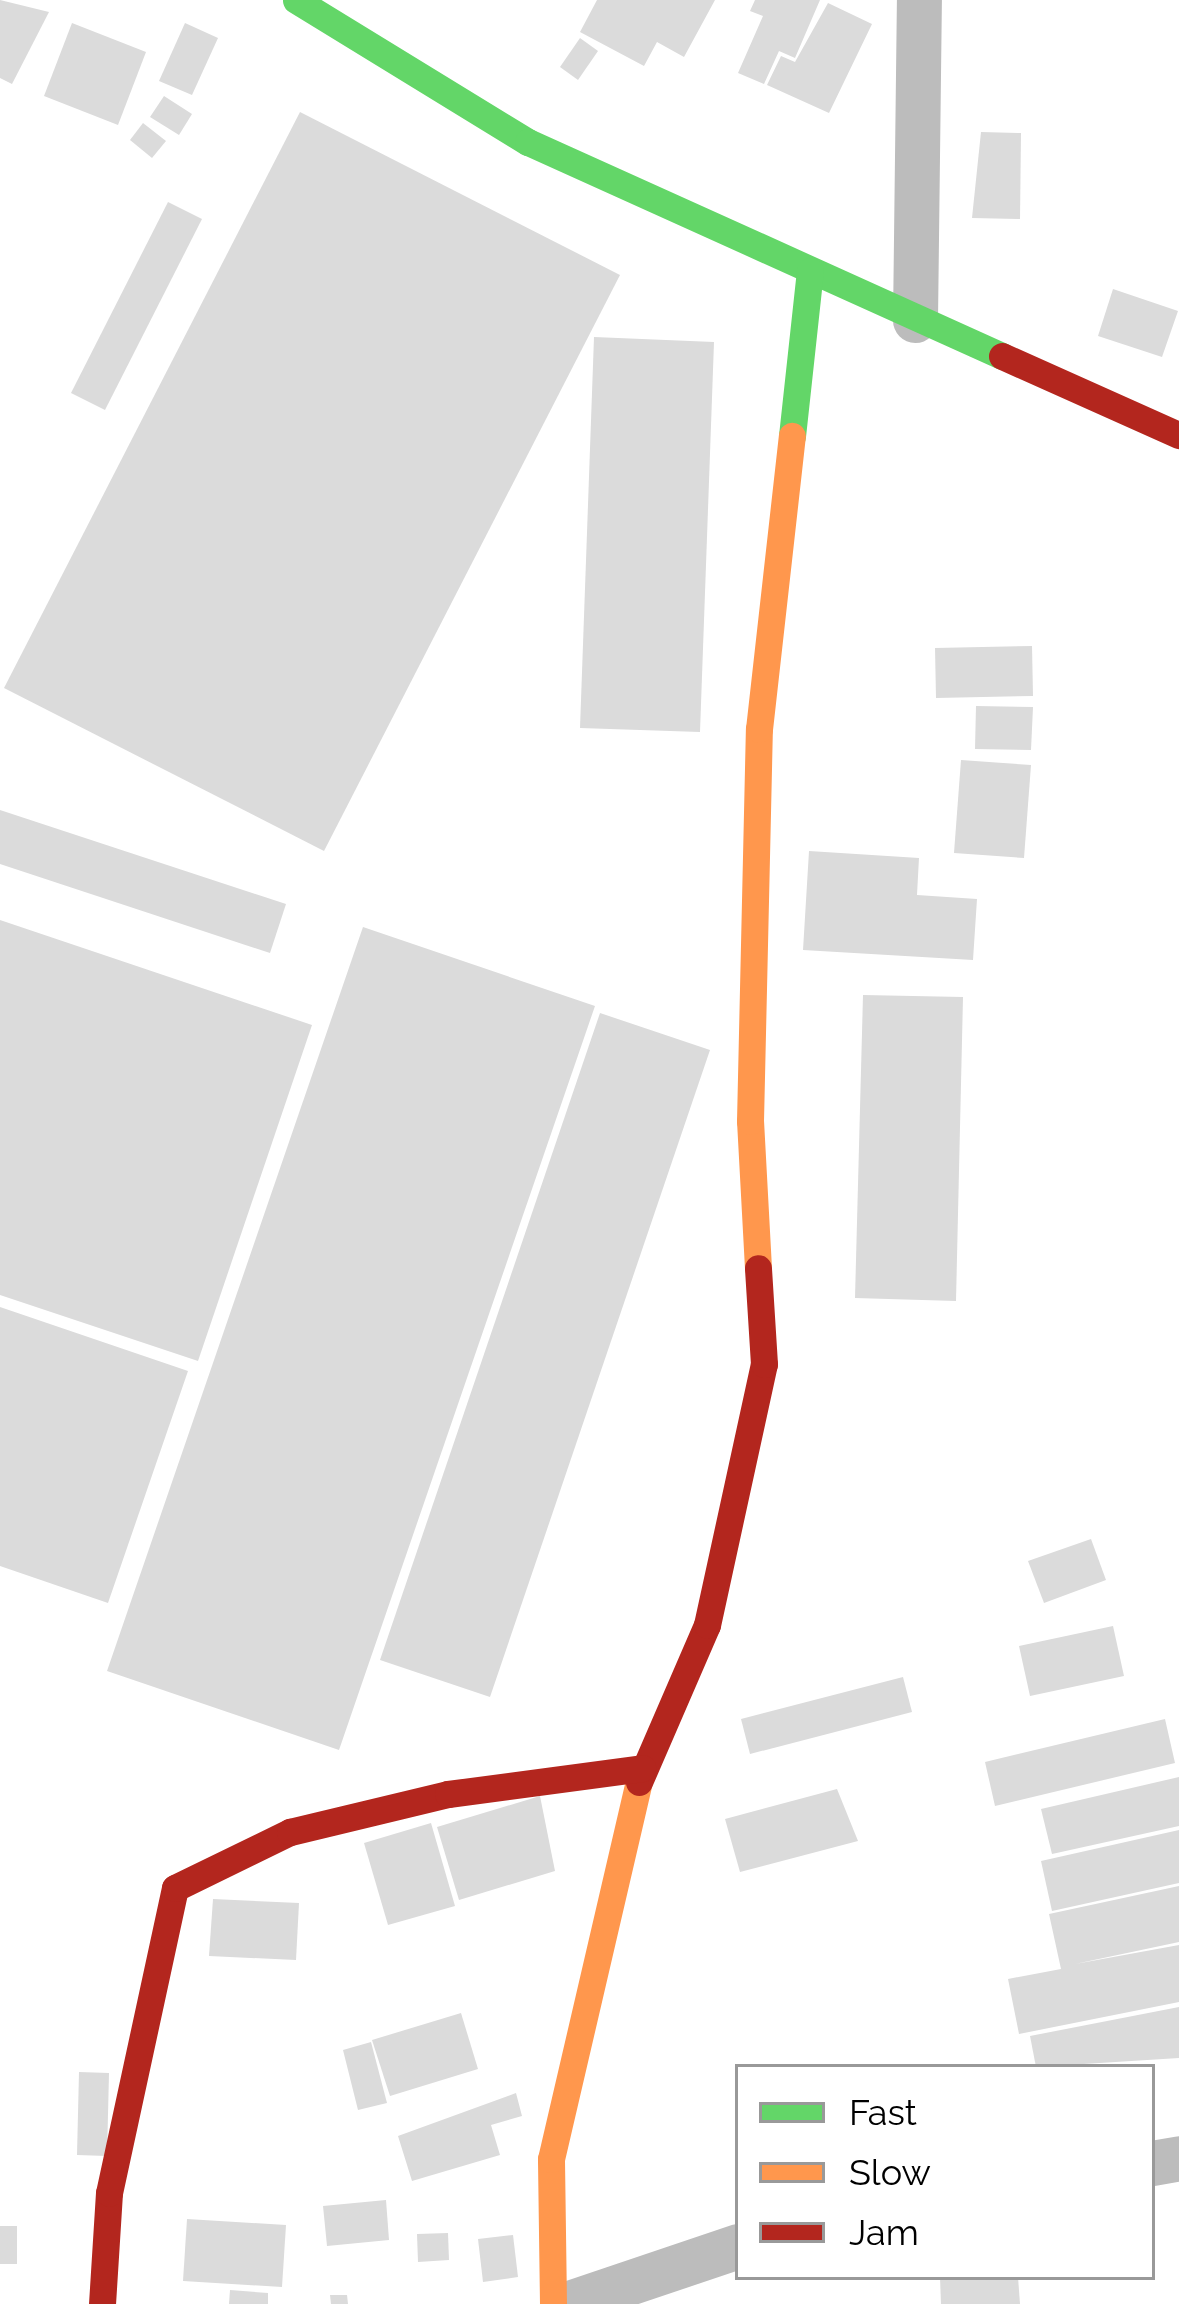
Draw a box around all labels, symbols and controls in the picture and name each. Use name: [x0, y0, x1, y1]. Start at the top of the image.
legend: [735, 2064, 1155, 2280]
text: Fast: [849, 2091, 917, 2133]
text: Slow: [849, 2151, 931, 2193]
text: Jam: [849, 2211, 919, 2253]

